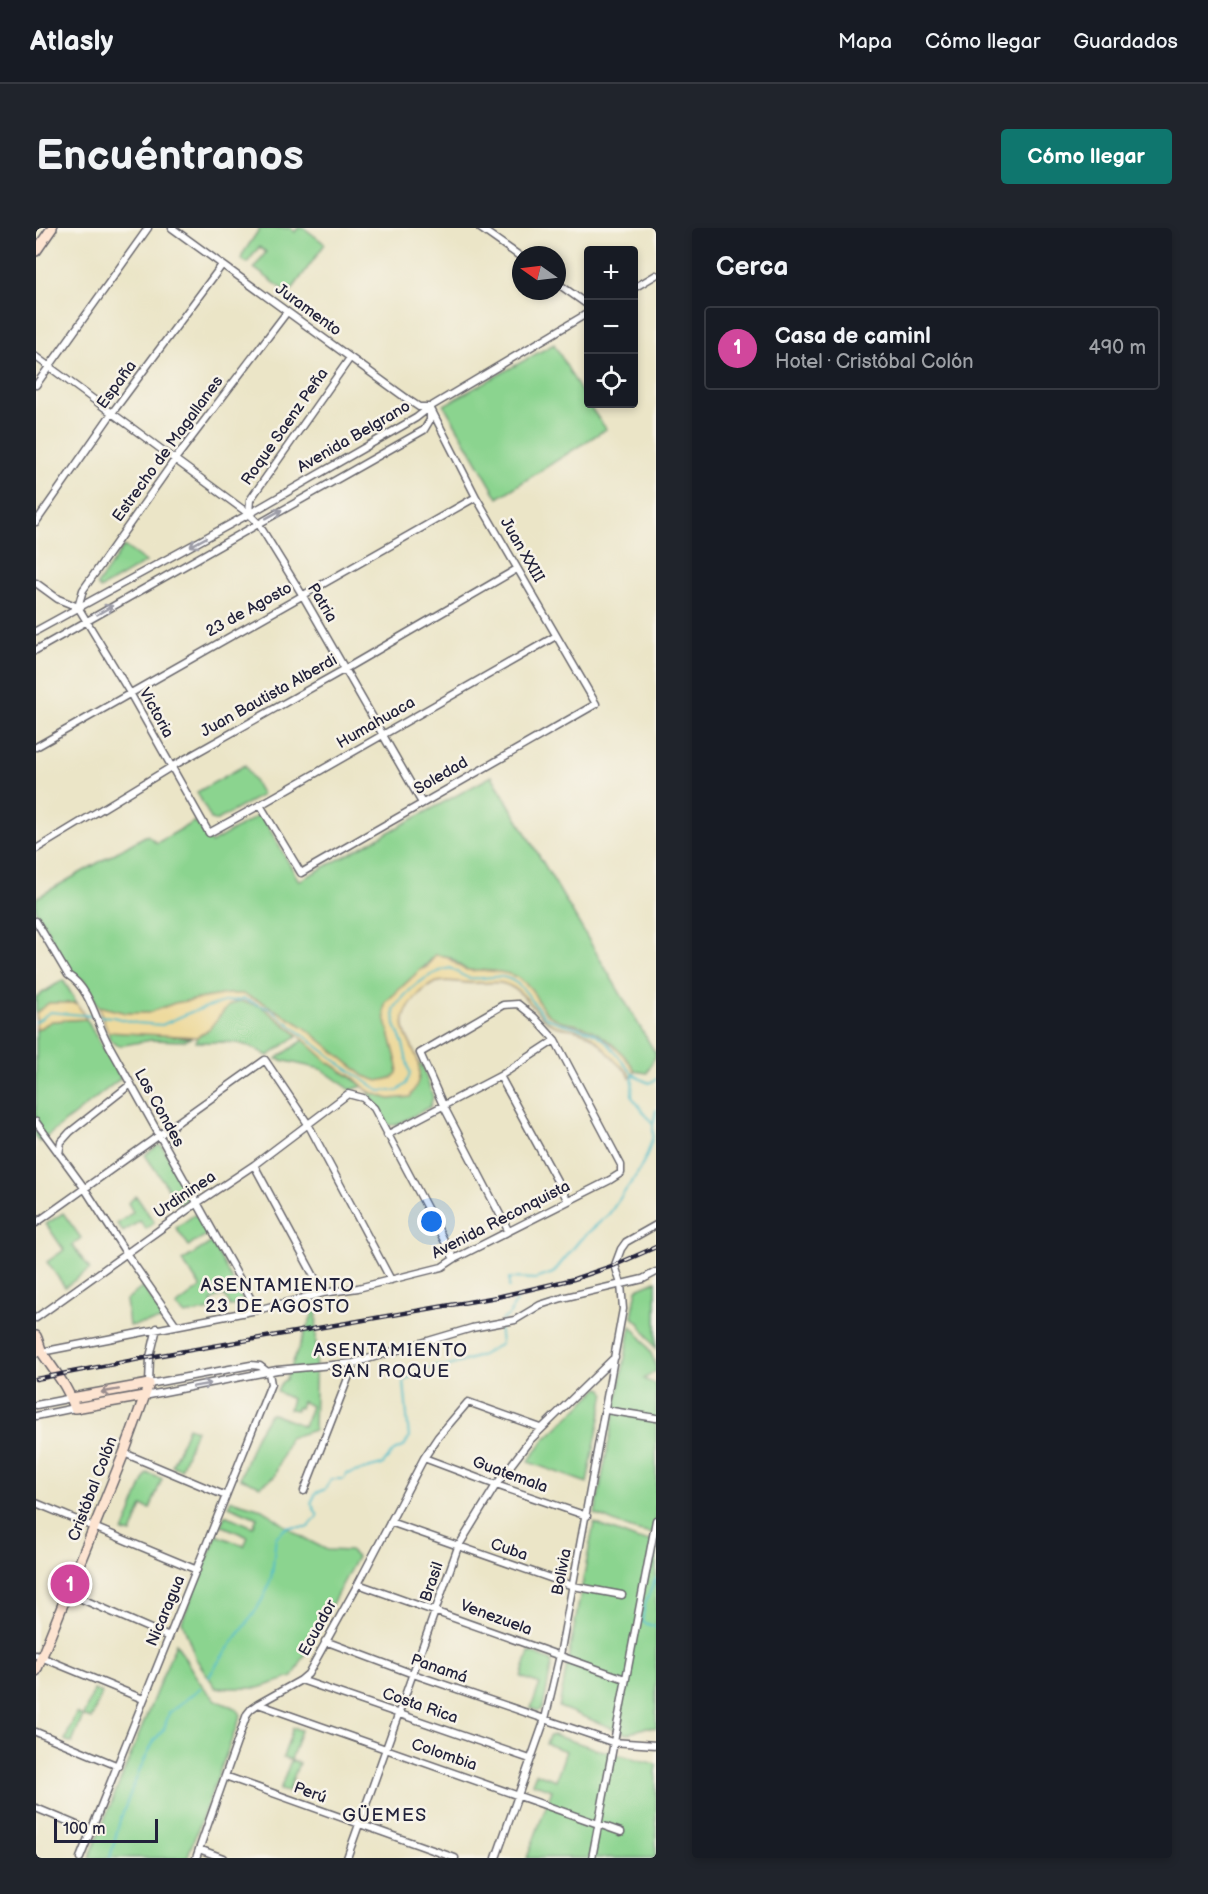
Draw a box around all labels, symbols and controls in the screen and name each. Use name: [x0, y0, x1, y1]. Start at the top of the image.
text: Atlasly: [30, 25, 113, 58]
text: Mapa: [838, 29, 892, 54]
text: Cómo llegar: [925, 29, 1040, 54]
text: Guardados: [1073, 29, 1178, 54]
button: Cómo llegar: [1001, 129, 1172, 184]
text: Encuéntranos: [36, 131, 304, 182]
north arrow: [512, 246, 566, 300]
map controls: [584, 246, 638, 408]
button: +: [584, 246, 638, 300]
text: Cerca: [716, 252, 788, 283]
street label: Juramento: [271, 280, 345, 340]
button: −: [584, 300, 638, 354]
text: Casa de caminl: [775, 323, 931, 350]
text: 1: [733, 336, 742, 360]
text: 490 m: [1089, 336, 1146, 360]
text: Hotel · Cristóbal Colón: [775, 350, 974, 374]
button: locate: [584, 354, 638, 408]
street label: España: [93, 357, 141, 413]
street label: Roque Saenz Peña: [238, 365, 332, 489]
street label: Estrecho de Magallanes: [109, 372, 227, 526]
street label: Avenida Belgrano: [294, 397, 414, 477]
one-way arrow: [265, 508, 283, 519]
street label: Juan XXIII: [496, 514, 548, 586]
one-way arrow: [190, 536, 207, 548]
street label: 23 de Agosto: [203, 579, 295, 641]
street label: Patria: [303, 580, 341, 626]
one-way arrow: [96, 604, 113, 616]
street label: Juan Bautista Alberdi: [197, 651, 341, 741]
street label: Victoria: [135, 685, 177, 741]
street label: Humahuaca: [333, 693, 419, 753]
street label: Soledad: [411, 753, 471, 799]
street label: Los Condes: [130, 1066, 188, 1150]
street label: Urdininea: [150, 1167, 220, 1223]
street label: Avenida Reconquista: [429, 1177, 573, 1263]
your location: [417, 1207, 446, 1236]
district label: ASENTAMIENTO 23 DE AGOSTO: [200, 1275, 356, 1317]
district label: ASENTAMIENTO SAN ROQUE: [313, 1340, 469, 1382]
one-way arrow: [192, 1379, 211, 1390]
one-way arrow: [101, 1385, 120, 1396]
street label: Cristóbal Colón: [64, 1434, 122, 1544]
street label: Guatemala: [470, 1453, 550, 1497]
street label: Cuba: [488, 1535, 530, 1565]
street label: Bolivia: [548, 1547, 576, 1597]
street label: Brasil: [416, 1560, 448, 1604]
pin: 1: [51, 1562, 90, 1606]
street label: Nicaragua: [143, 1573, 189, 1649]
street label: Venezuela: [457, 1596, 535, 1640]
street label: Ecuador: [295, 1597, 341, 1659]
street label: Panamá: [408, 1650, 470, 1688]
street label: Costa Rica: [380, 1684, 460, 1728]
street label: Colombia: [409, 1735, 479, 1775]
street label: Perú: [291, 1778, 329, 1808]
district label: GÜEMES: [342, 1804, 428, 1826]
scale bar: [54, 1816, 158, 1844]
text: 100 m: [63, 1820, 106, 1839]

